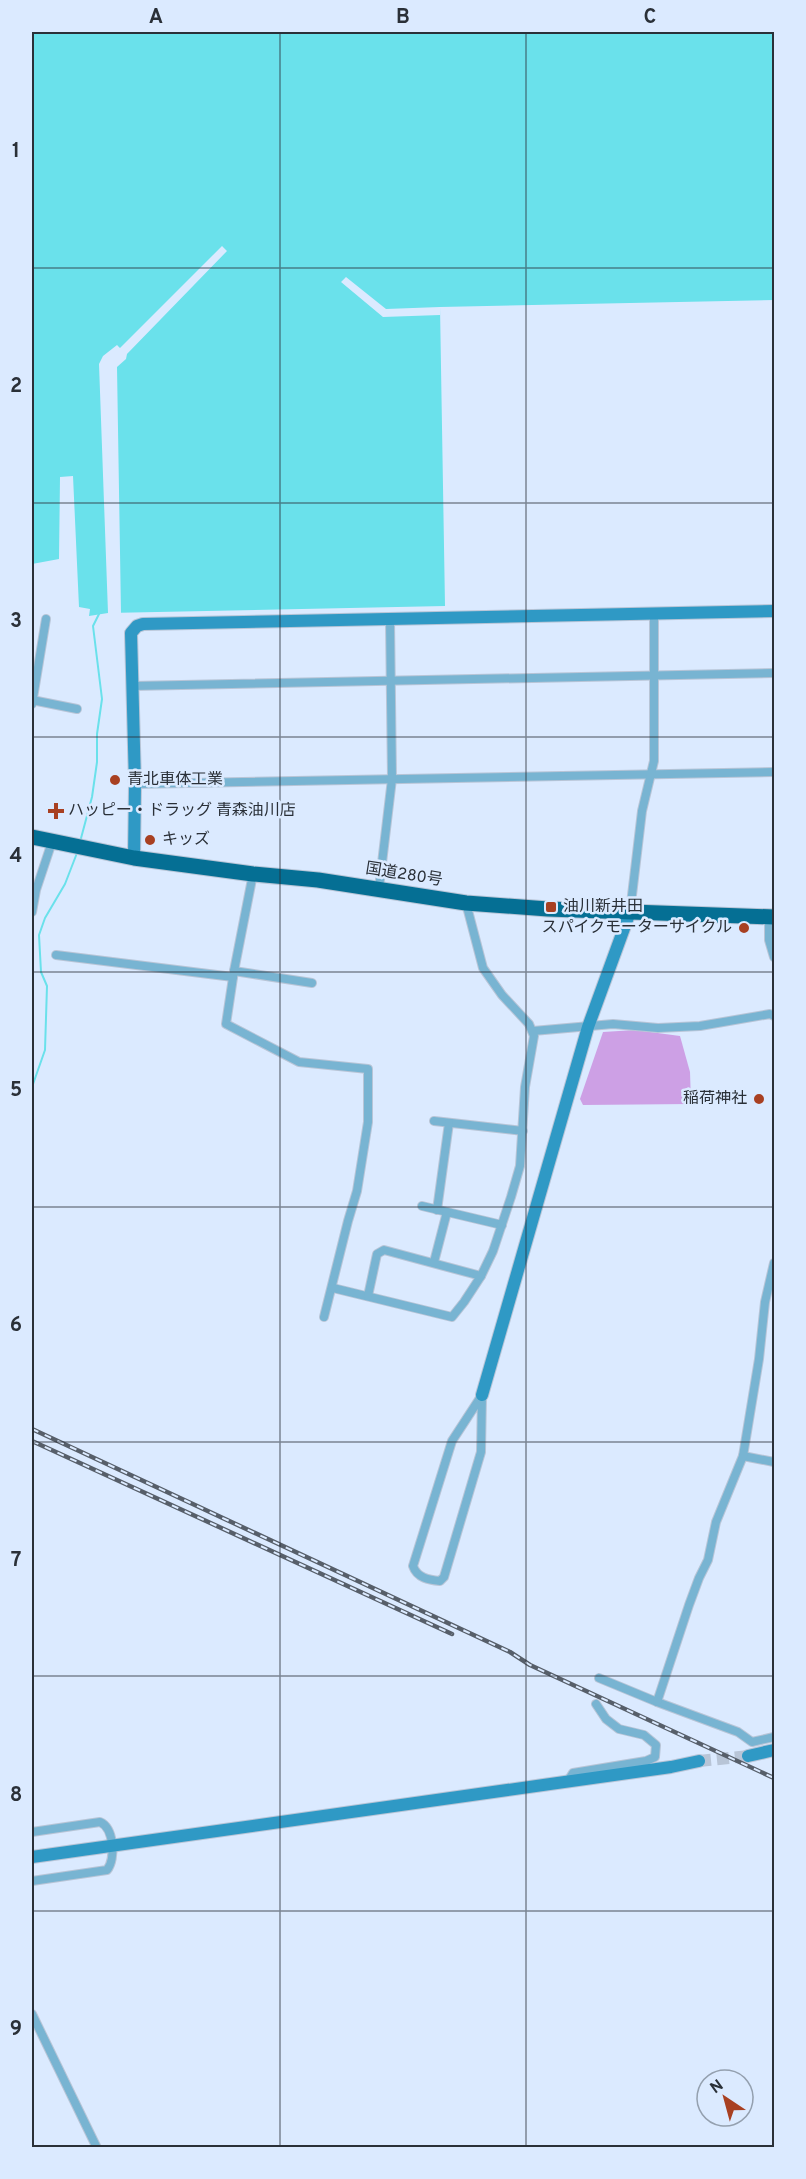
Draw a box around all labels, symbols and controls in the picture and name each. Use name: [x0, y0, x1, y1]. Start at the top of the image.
text: A: [149, 5, 163, 31]
text: B: [396, 5, 410, 31]
text: C: [644, 5, 656, 31]
text: 1: [12, 139, 20, 165]
text: 2: [10, 374, 22, 400]
text: 3: [10, 609, 22, 635]
place label: 青北車体工業: [127, 770, 223, 790]
marker: 青北車体工業: [108, 773, 122, 787]
place label: ハッピー・ドラッグ 青森油川店: [68, 801, 296, 821]
marker: ハッピー・ドラッグ 青森油川店: [49, 804, 63, 818]
place label: キッズ: [162, 830, 210, 850]
marker: キッズ: [143, 833, 157, 847]
text: 4: [10, 844, 22, 870]
street label: 国道280号: [364, 859, 444, 891]
place label: 油川新井田: [563, 897, 643, 917]
marker: 油川新井田: [544, 900, 558, 914]
place label: スパイクモーターサイクル: [541, 918, 732, 938]
marker: スパイクモーターサイクル: [737, 921, 751, 935]
text: 5: [10, 1078, 22, 1104]
place label: 稲荷神社: [683, 1089, 747, 1109]
marker: 稲荷神社: [752, 1092, 766, 1106]
text: 6: [10, 1313, 22, 1339]
text: 7: [11, 1548, 21, 1574]
text: 8: [10, 1783, 22, 1809]
text: 9: [10, 2017, 22, 2043]
north arrow: [695, 2068, 755, 2128]
text: N: [707, 2076, 728, 2099]

